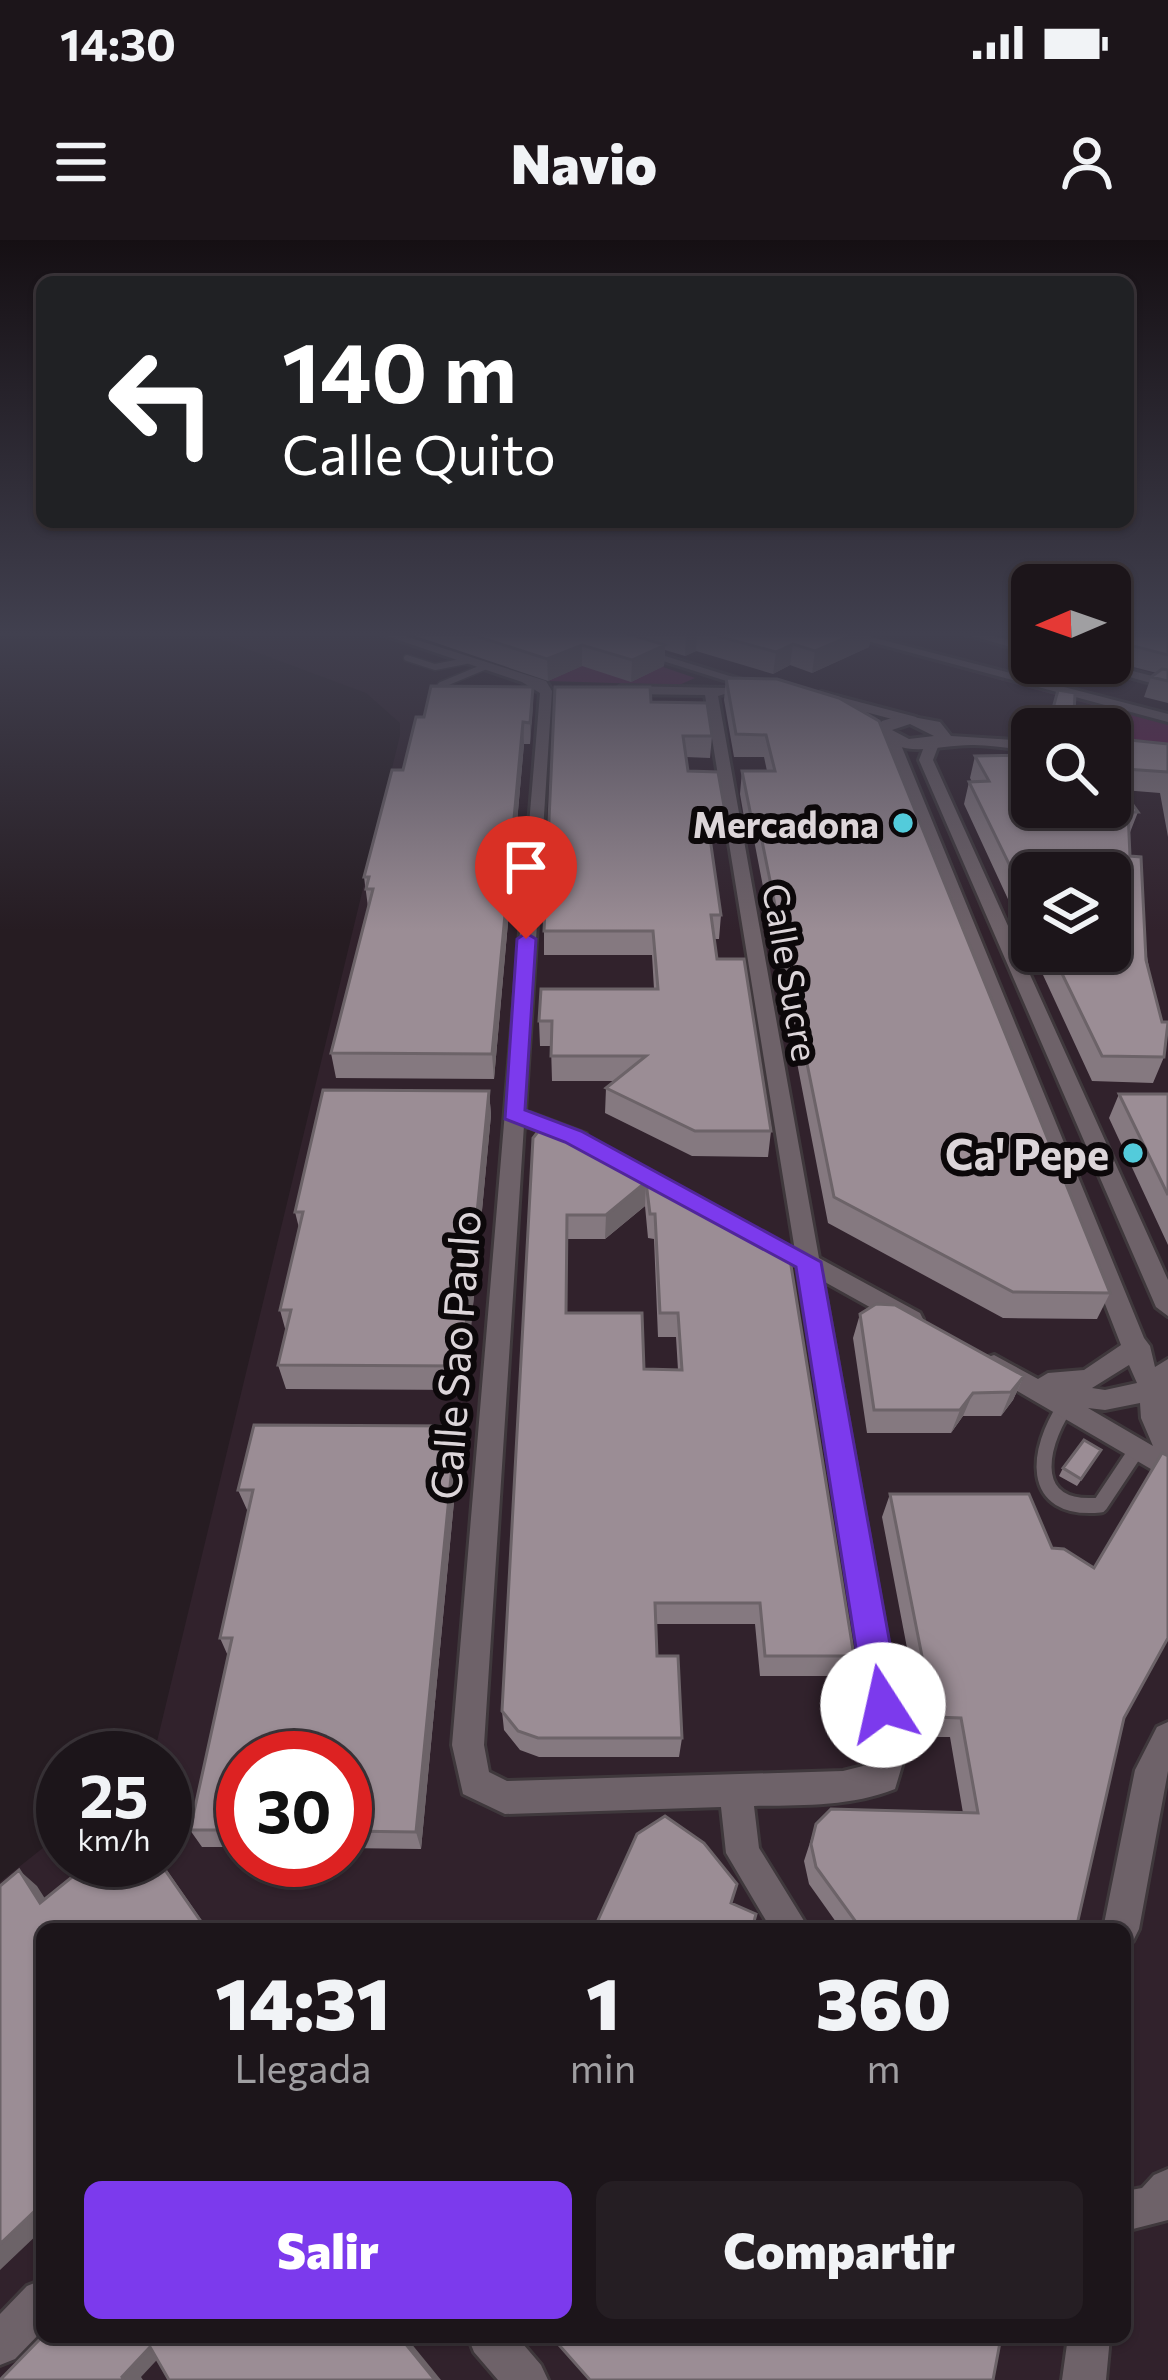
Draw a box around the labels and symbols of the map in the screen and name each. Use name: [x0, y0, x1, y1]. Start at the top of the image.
north arrow: [1011, 564, 1131, 684]
place label: Mercadona: [692, 801, 879, 845]
marker: Mercadona: [890, 810, 916, 836]
pin: [475, 816, 577, 939]
street label: Calle Sucre: [755, 880, 829, 1064]
place label: Ca' Pepe: [945, 1127, 1109, 1179]
marker: Ca' Pepe: [1120, 1140, 1146, 1166]
street label: Calle Sao Paulo: [418, 1209, 490, 1501]
position arrow: [820, 1642, 946, 1768]
speed limit sign: 30: [216, 1731, 372, 1887]

